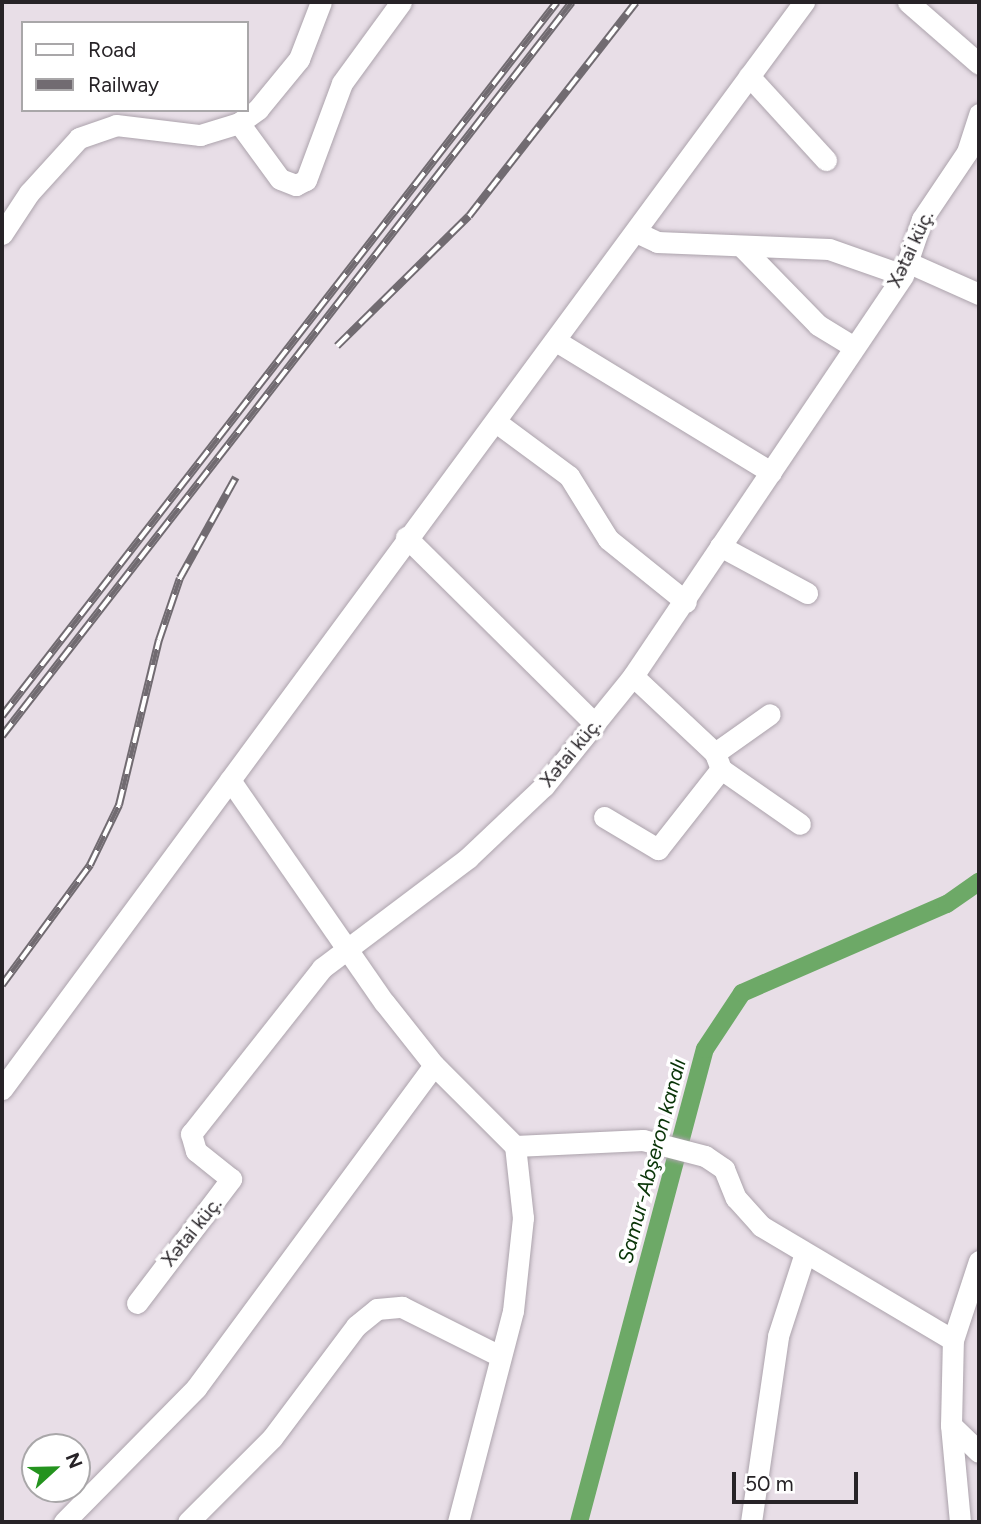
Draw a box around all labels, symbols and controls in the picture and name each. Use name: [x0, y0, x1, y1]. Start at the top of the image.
legend: [21, 21, 248, 112]
text: Road: [88, 37, 136, 62]
text: Railway: [88, 72, 159, 97]
street label: Xətai küç.: [883, 207, 939, 291]
street label: Xətai küç.: [536, 714, 606, 792]
water label: Samur-Abşeron kanalı: [613, 1056, 691, 1266]
street label: Xətai küç.: [157, 1193, 227, 1271]
north arrow: [21, 1433, 91, 1503]
text: N: [61, 1450, 87, 1472]
scale bar: [736, 1458, 862, 1502]
text: 50 m: [745, 1471, 794, 1496]

